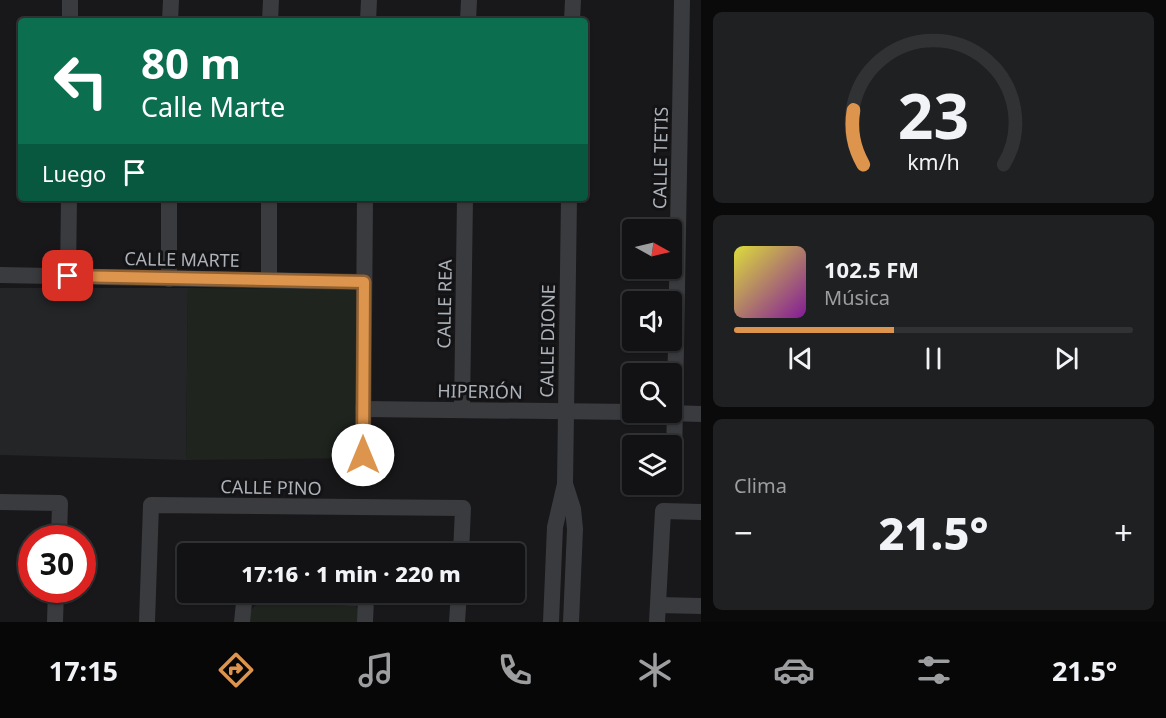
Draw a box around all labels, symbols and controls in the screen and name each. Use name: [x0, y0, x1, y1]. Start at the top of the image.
text: 80 m: [141, 34, 241, 91]
icon: left: [42, 42, 120, 120]
text: 23: [898, 72, 969, 157]
text: Calle Marte: [141, 88, 285, 125]
street label: CALLE TETIS: [647, 106, 673, 209]
text: km/h: [907, 147, 960, 176]
icon: arrive: [118, 156, 151, 189]
text: Luego: [42, 158, 106, 188]
north arrow: [622, 219, 682, 279]
map controls: [622, 219, 682, 495]
street label: CALLE MARTE: [124, 246, 240, 272]
pin: [42, 250, 93, 301]
text: 102.5 FM: [824, 254, 919, 284]
icon: arrive: [51, 259, 84, 292]
street label: CALLE REA: [431, 259, 457, 349]
street label: CALLE DIONE: [534, 284, 560, 398]
text: Música: [824, 284, 890, 311]
button: sound: [622, 291, 682, 351]
icon: previous: [784, 342, 817, 375]
icon: pause: [917, 342, 950, 375]
icon: next: [1050, 342, 1083, 375]
button: search: [622, 363, 682, 423]
street label: HIPERIÓN: [437, 378, 523, 404]
position arrow: [331, 423, 395, 487]
button: layers: [622, 435, 682, 495]
text: Clima: [734, 472, 787, 499]
street label: CALLE PINO: [220, 474, 322, 500]
text: 21.5°: [879, 502, 988, 563]
text: −: [734, 510, 753, 555]
text: +: [1114, 510, 1133, 555]
speed limit sign: 30: [18, 525, 96, 603]
text: 17:16 · 1 min · 220 m: [241, 558, 461, 588]
icon: directions: [215, 649, 257, 691]
icon: music: [355, 649, 397, 691]
icon: phone: [494, 649, 536, 691]
icon: climate: [634, 649, 676, 691]
icon: car: [773, 649, 815, 691]
icon: filters: [913, 649, 955, 691]
text: 17:15: [49, 652, 118, 689]
text: 21.5°: [1052, 652, 1117, 689]

